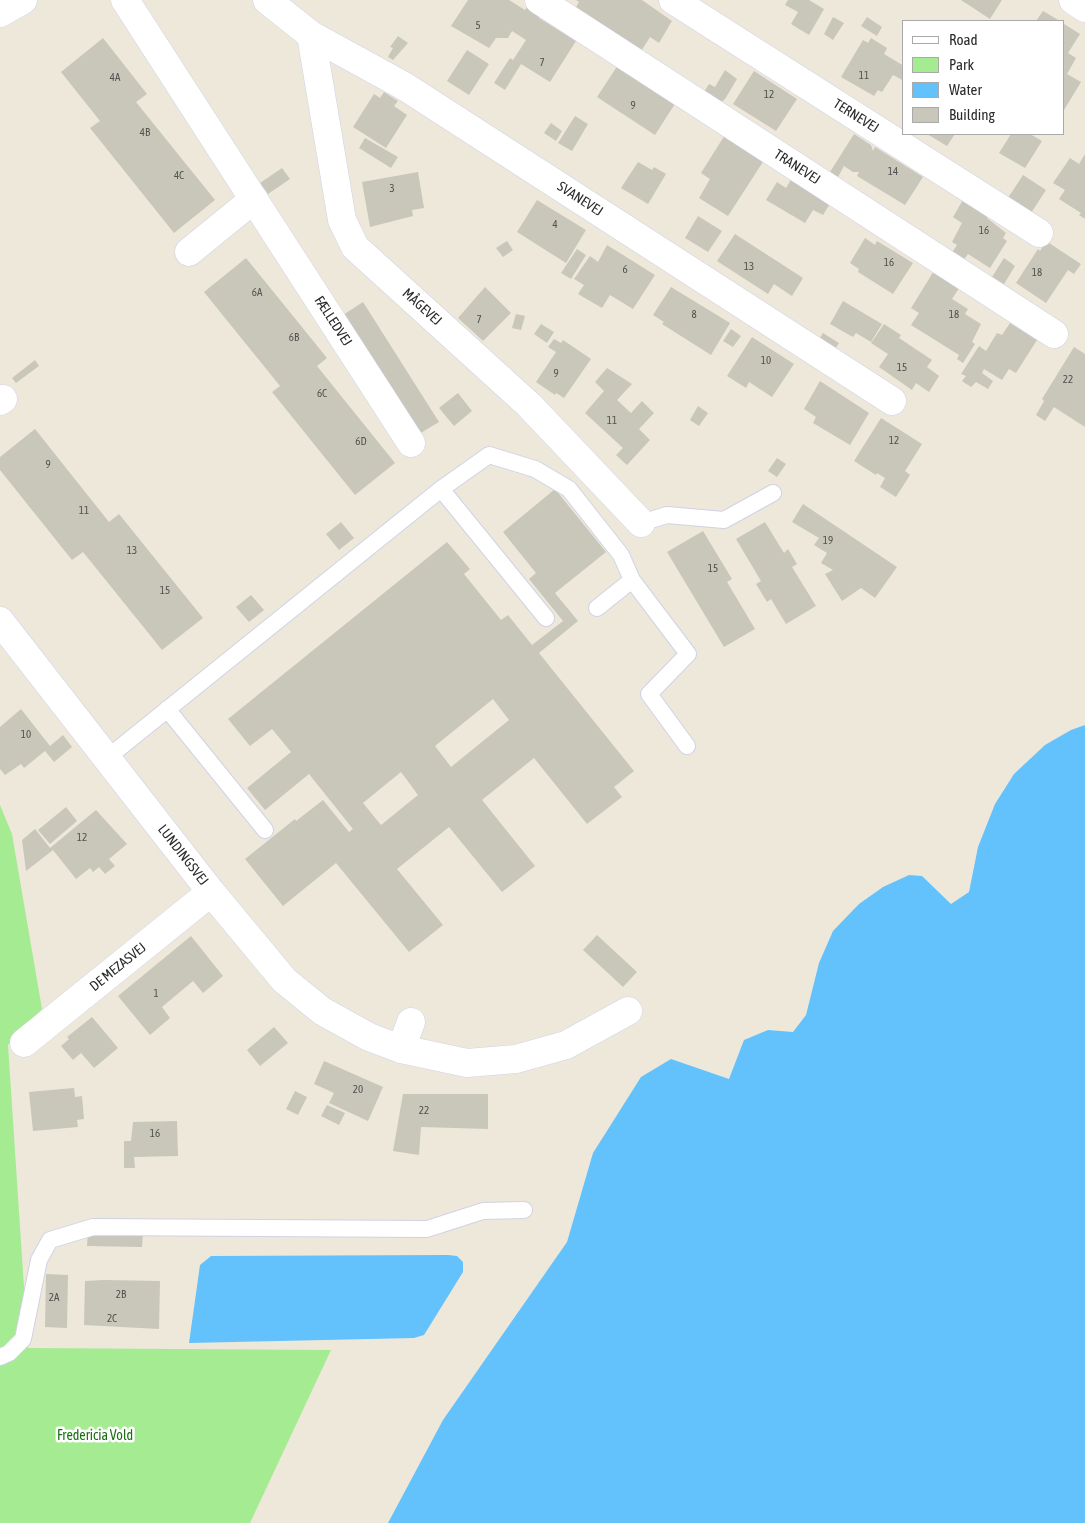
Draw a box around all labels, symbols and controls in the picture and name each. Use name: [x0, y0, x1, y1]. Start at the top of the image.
house number: 5: [475, 19, 481, 33]
legend: [902, 20, 1065, 135]
text: Road: [949, 31, 978, 48]
house number: 7: [539, 56, 545, 70]
text: Park: [949, 56, 974, 73]
house number: 11: [859, 69, 869, 83]
house number: 4A: [110, 71, 120, 85]
text: Water: [949, 81, 982, 98]
house number: 12: [764, 88, 774, 102]
street label: TERNEVEJ: [830, 95, 882, 137]
house number: 9: [630, 99, 636, 113]
text: Building: [949, 106, 995, 123]
house number: 4B: [140, 126, 150, 140]
street label: TRANEVEJ: [771, 146, 823, 188]
house number: 14: [888, 165, 898, 179]
house number: 4C: [174, 169, 184, 183]
street label: SVANEVEJ: [554, 178, 606, 220]
house number: 3: [389, 182, 395, 196]
house number: 4: [552, 218, 558, 232]
house number: 16: [979, 224, 989, 238]
house number: 16: [884, 256, 894, 270]
house number: 13: [744, 260, 754, 274]
house number: 6: [622, 263, 628, 277]
house number: 18: [1032, 266, 1042, 280]
street label: MÅGEVEJ: [399, 285, 445, 329]
house number: 6A: [252, 286, 262, 300]
street label: FÆLLEDVEJ: [311, 293, 355, 349]
house number: 8: [691, 308, 697, 322]
house number: 18: [949, 308, 959, 322]
house number: 7: [476, 313, 482, 327]
house number: 6B: [289, 331, 299, 345]
house number: 10: [761, 354, 771, 368]
house number: 15: [897, 361, 907, 375]
house number: 9: [553, 367, 559, 381]
house number: 22: [1063, 373, 1073, 387]
house number: 6C: [317, 387, 327, 401]
house number: 11: [607, 414, 617, 428]
house number: 12: [889, 434, 899, 448]
house number: 6D: [355, 435, 367, 449]
house number: 9: [45, 458, 51, 472]
house number: 11: [79, 504, 89, 518]
house number: 19: [823, 534, 833, 548]
house number: 13: [127, 544, 137, 558]
house number: 15: [708, 562, 718, 576]
house number: 15: [160, 584, 170, 598]
house number: 10: [21, 728, 31, 742]
street label: LUNDINGSVEJ: [154, 821, 212, 889]
house number: 12: [77, 831, 87, 845]
street label: DE MEZASVEJ: [87, 939, 149, 995]
house number: 1: [153, 987, 159, 1001]
house number: 20: [353, 1083, 363, 1097]
house number: 22: [419, 1104, 429, 1118]
house number: 16: [150, 1127, 160, 1141]
house number: 2B: [116, 1288, 126, 1302]
house number: 2A: [49, 1291, 59, 1305]
house number: 2C: [107, 1312, 117, 1326]
park label: Fredericia Vold: [57, 1428, 133, 1444]

